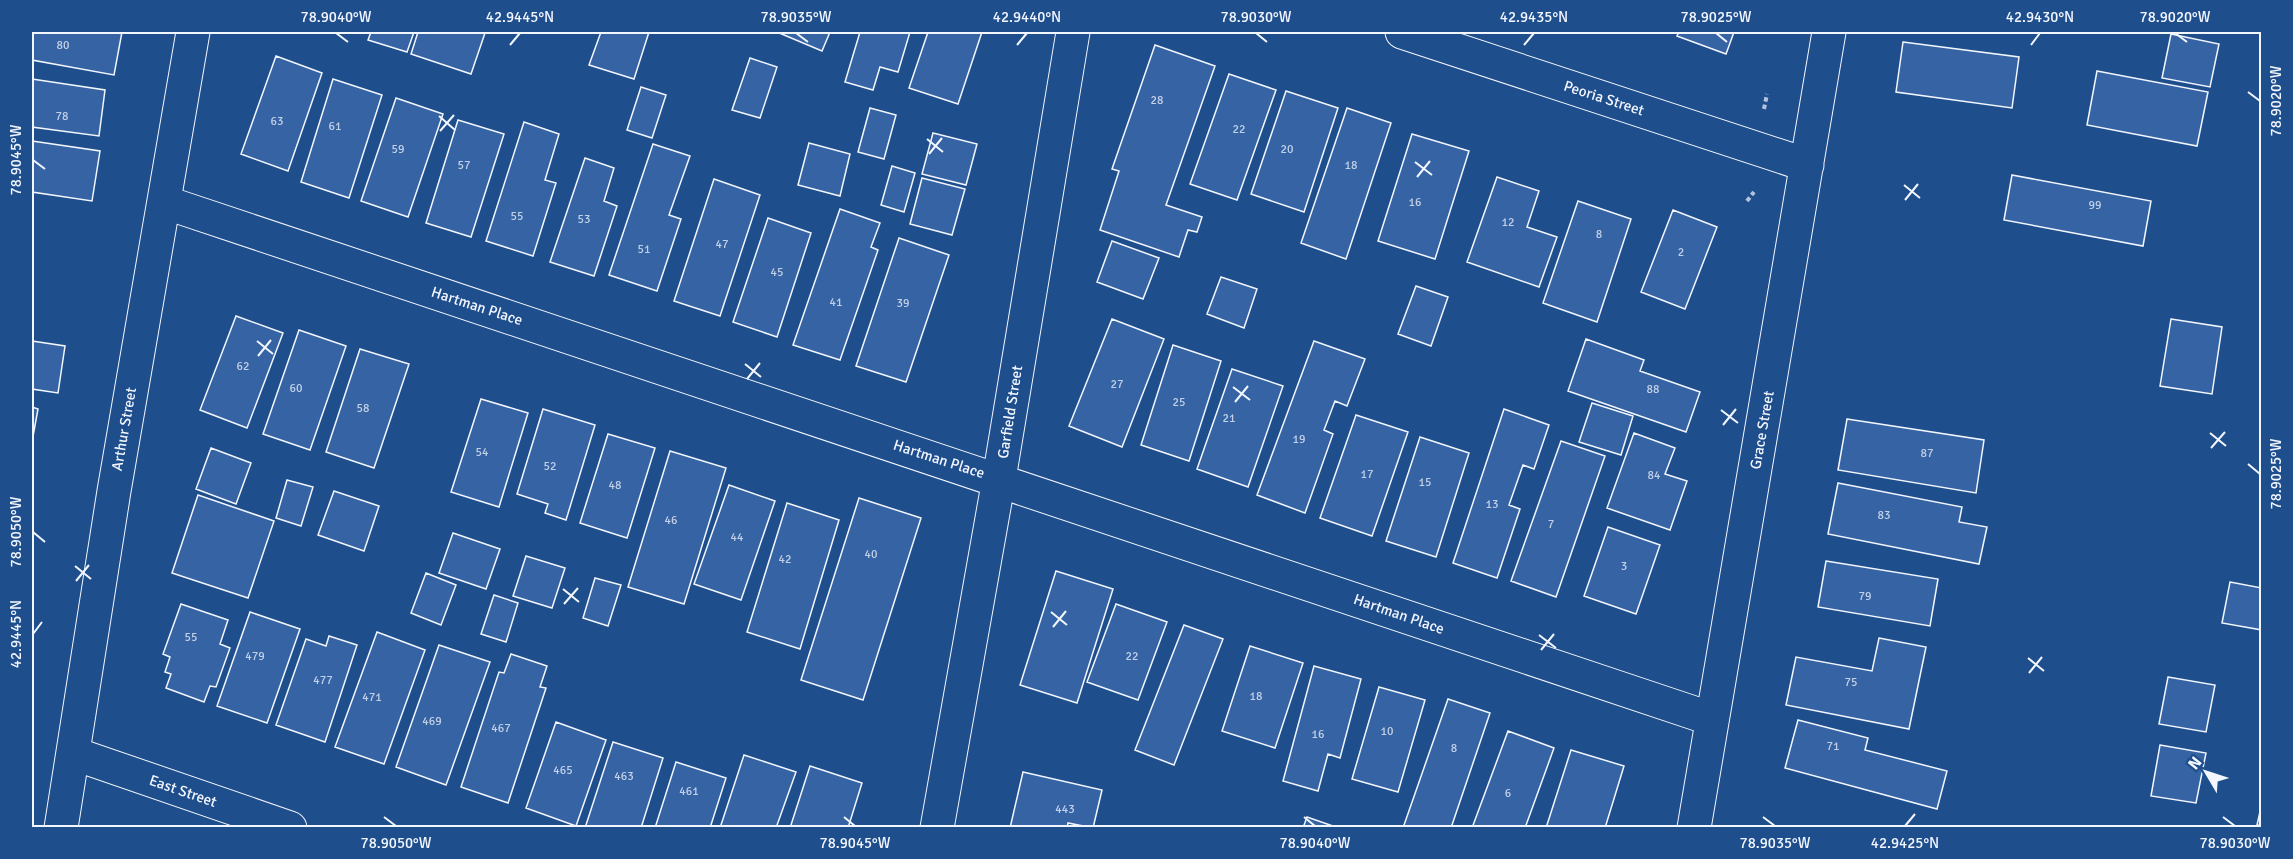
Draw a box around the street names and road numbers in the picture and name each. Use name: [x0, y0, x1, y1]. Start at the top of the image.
street label: Peoria Street: [1562, 77, 1646, 119]
street label: Hartman Place: [429, 283, 525, 329]
street label: Garfield Street: [994, 364, 1026, 460]
street label: Arthur Street: [108, 386, 140, 472]
street label: Grace Street: [1746, 389, 1778, 471]
street label: Hartman Place: [891, 436, 987, 482]
street label: Hartman Place: [1351, 590, 1447, 638]
street label: East Street: [147, 771, 219, 811]

